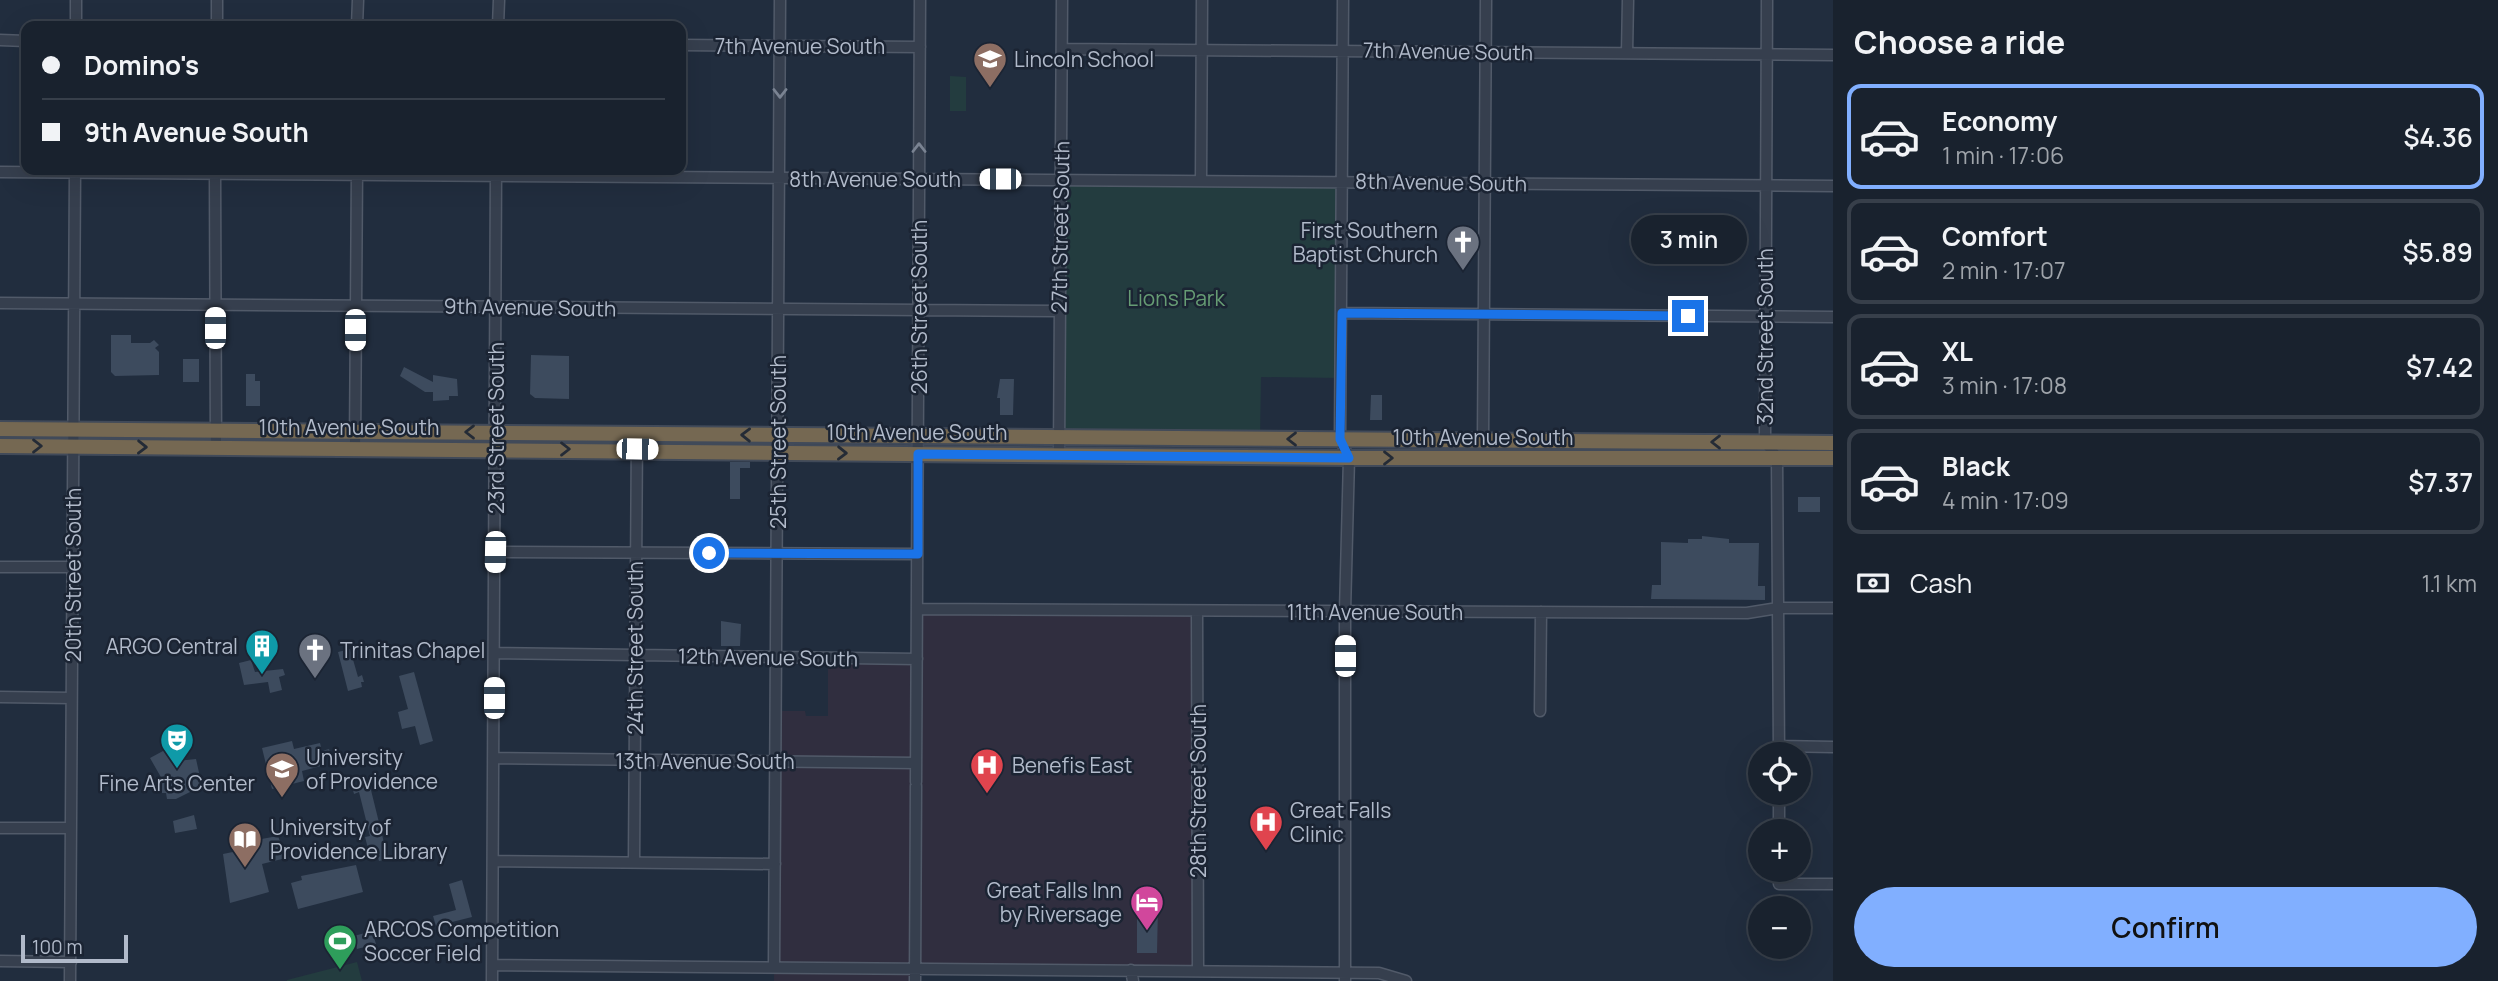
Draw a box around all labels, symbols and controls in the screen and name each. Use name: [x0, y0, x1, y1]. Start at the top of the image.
text: Choose a ride: [1854, 20, 2065, 64]
street label: 7th Avenue South: [715, 32, 885, 60]
street label: 7th Avenue South: [1363, 36, 1533, 66]
school or university icon: Lincoln School: [971, 40, 1009, 89]
place label: Lincoln School: [1014, 45, 1154, 73]
text: Domino's: [84, 47, 199, 83]
one-way arrow: [772, 88, 788, 98]
text: Economy: [1942, 103, 2057, 139]
icon: car: [1858, 105, 1921, 168]
text: 9th Avenue South: [84, 114, 309, 150]
text: $4.36: [2403, 119, 2473, 155]
text: 1 min · 17:06: [1942, 139, 2064, 171]
street label: 27th Street South: [1044, 141, 1076, 313]
one-way arrow: [911, 142, 927, 153]
street label: 8th Avenue South: [789, 165, 961, 193]
street label: 8th Avenue South: [1355, 167, 1527, 197]
car: [980, 169, 1022, 190]
callout: 3 min: [1630, 215, 1746, 264]
place label: First Southern Baptist Church: [1293, 216, 1438, 268]
text: Comfort: [1942, 218, 2048, 254]
street label: 26th Street South: [905, 220, 933, 394]
icon: car: [1858, 220, 1921, 283]
church icon: First Southern Baptist Church: [1444, 223, 1482, 272]
text: 3 min: [1660, 223, 1718, 255]
text: $5.89: [2403, 234, 2473, 270]
street label: 32nd Street South: [1751, 248, 1779, 426]
text: 2 min · 17:07: [1942, 254, 2066, 286]
park label: Lions Park: [1127, 284, 1225, 312]
street label: 9th Avenue South: [443, 291, 617, 323]
route end: [1672, 300, 1704, 332]
car: [205, 307, 226, 349]
car: [345, 309, 366, 351]
text: XL: [1942, 333, 1973, 369]
icon: car: [1858, 335, 1921, 398]
street label: 23rd Street South: [482, 342, 510, 514]
text: $7.42: [2406, 349, 2473, 385]
street label: 25th Street South: [764, 355, 792, 529]
text: 3 min · 17:08: [1942, 369, 2067, 401]
street label: 10th Avenue South: [259, 413, 439, 441]
street label: 10th Avenue South: [827, 418, 1007, 446]
street label: 10th Avenue South: [1393, 423, 1573, 451]
one-way arrow: [464, 424, 475, 440]
one-way arrow: [741, 427, 751, 443]
one-way arrow: [1287, 431, 1297, 447]
one-way arrow: [1710, 434, 1721, 450]
one-way arrow: [32, 438, 43, 454]
car: [616, 438, 659, 460]
one-way arrow: [137, 440, 148, 455]
one-way arrow: [561, 441, 571, 457]
one-way arrow: [837, 445, 847, 461]
text: Black: [1942, 448, 2010, 484]
one-way arrow: [1383, 450, 1393, 466]
icon: car: [1858, 450, 1921, 513]
text: $7.37: [2408, 464, 2473, 500]
text: 4 min · 17:09: [1942, 484, 2069, 516]
street label: 20th Street South: [59, 488, 87, 662]
car: [485, 531, 506, 573]
route start: [693, 537, 725, 569]
street label: 24th Street South: [621, 561, 649, 735]
icon: cash: [1854, 564, 1892, 602]
text: Cash: [1910, 565, 1972, 601]
text: 1.1 km: [2421, 567, 2477, 599]
street label: 11th Avenue South: [1287, 598, 1463, 626]
building icon: ARGO Central: [243, 627, 281, 676]
church icon: Trinitas Chapel: [296, 631, 334, 680]
place label: ARGO Central: [106, 632, 238, 660]
car: [1335, 635, 1356, 677]
place label: Trinitas Chapel: [340, 636, 485, 664]
street label: 12th Avenue South: [678, 641, 858, 673]
car: [484, 677, 505, 719]
street label: 28th Street South: [1184, 704, 1212, 878]
theatre icon: Fine Arts Center: [158, 721, 196, 770]
map controls: [1748, 742, 1811, 959]
button: locate: [1748, 742, 1811, 805]
place label: University of Providence: [306, 743, 438, 795]
hospital icon: Benefis East: [968, 746, 1006, 795]
street label: 13th Avenue South: [615, 747, 795, 775]
school or university icon: University of Providence: [263, 750, 301, 799]
place label: Benefis East: [1012, 751, 1132, 779]
place label: Fine Arts Center: [99, 769, 256, 797]
place label: Great Falls Clinic: [1290, 796, 1391, 848]
hospital icon: Great Falls Clinic: [1247, 803, 1285, 852]
place label: University of Providence Library: [270, 813, 448, 865]
button: +: [1748, 819, 1811, 882]
library icon: University of Providence Library: [226, 820, 264, 869]
place label: Great Falls Inn by Riversage: [987, 876, 1122, 928]
hotel icon: Great Falls Inn by Riversage: [1128, 883, 1166, 932]
button: Confirm: [1854, 887, 2477, 967]
button: −: [1748, 896, 1811, 959]
place label: ARCOS Competition Soccer Field: [364, 915, 559, 967]
sports icon: ARCOS Competition Soccer Field: [321, 922, 359, 971]
scale bar: [21, 932, 128, 964]
text: 100 m: [32, 934, 83, 960]

